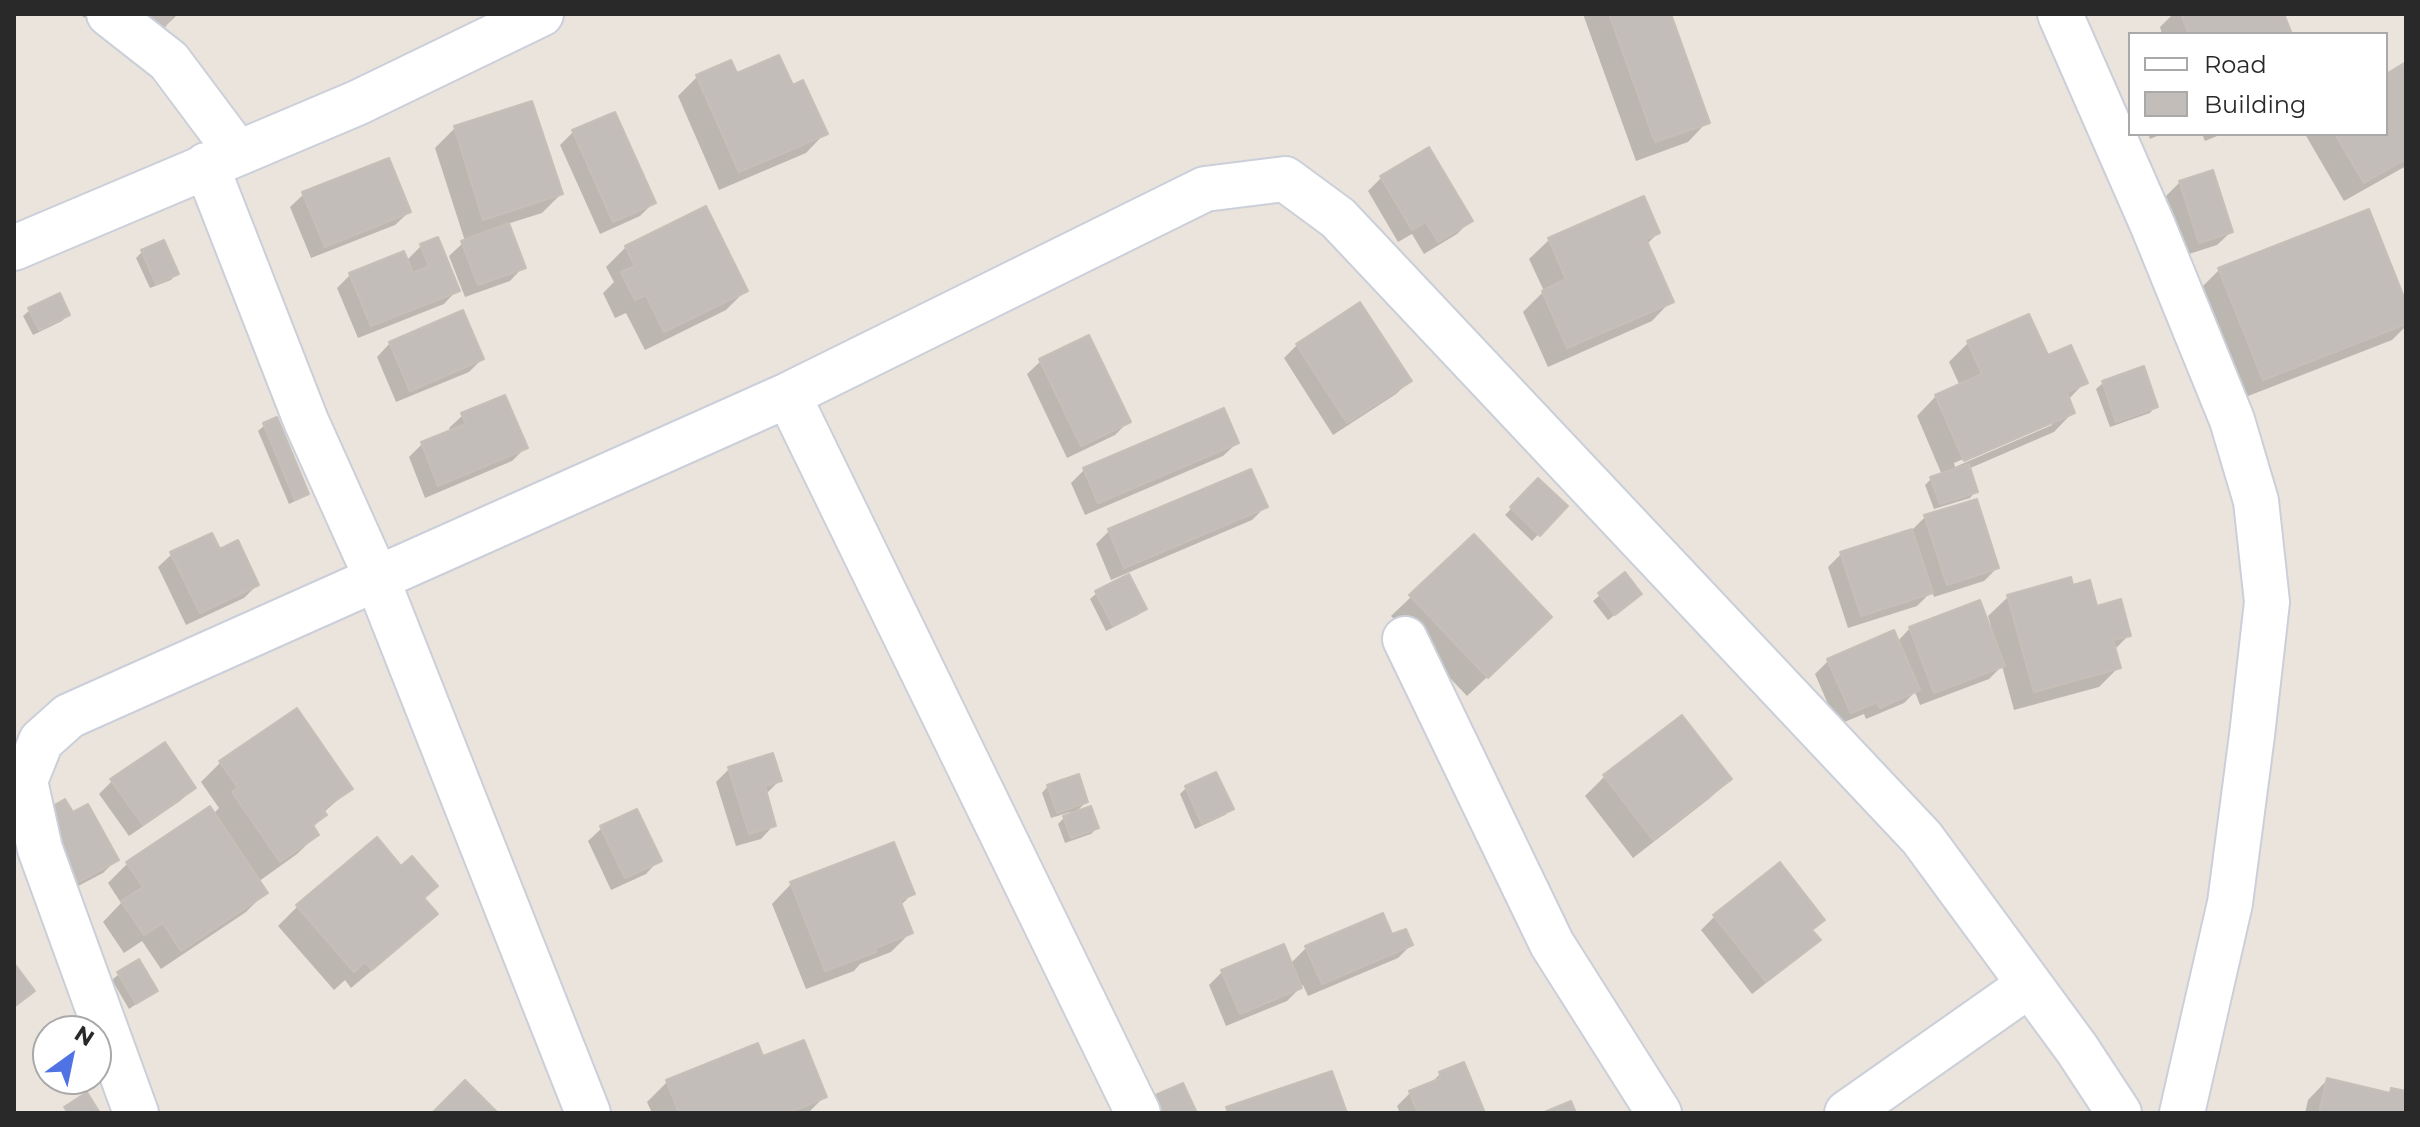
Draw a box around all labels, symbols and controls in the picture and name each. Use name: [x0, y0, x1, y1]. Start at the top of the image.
legend: [2128, 32, 2388, 136]
text: Road: [2204, 50, 2267, 79]
text: Building: [2204, 90, 2307, 119]
north arrow: [32, 1015, 112, 1095]
text: N: [69, 1020, 99, 1052]

